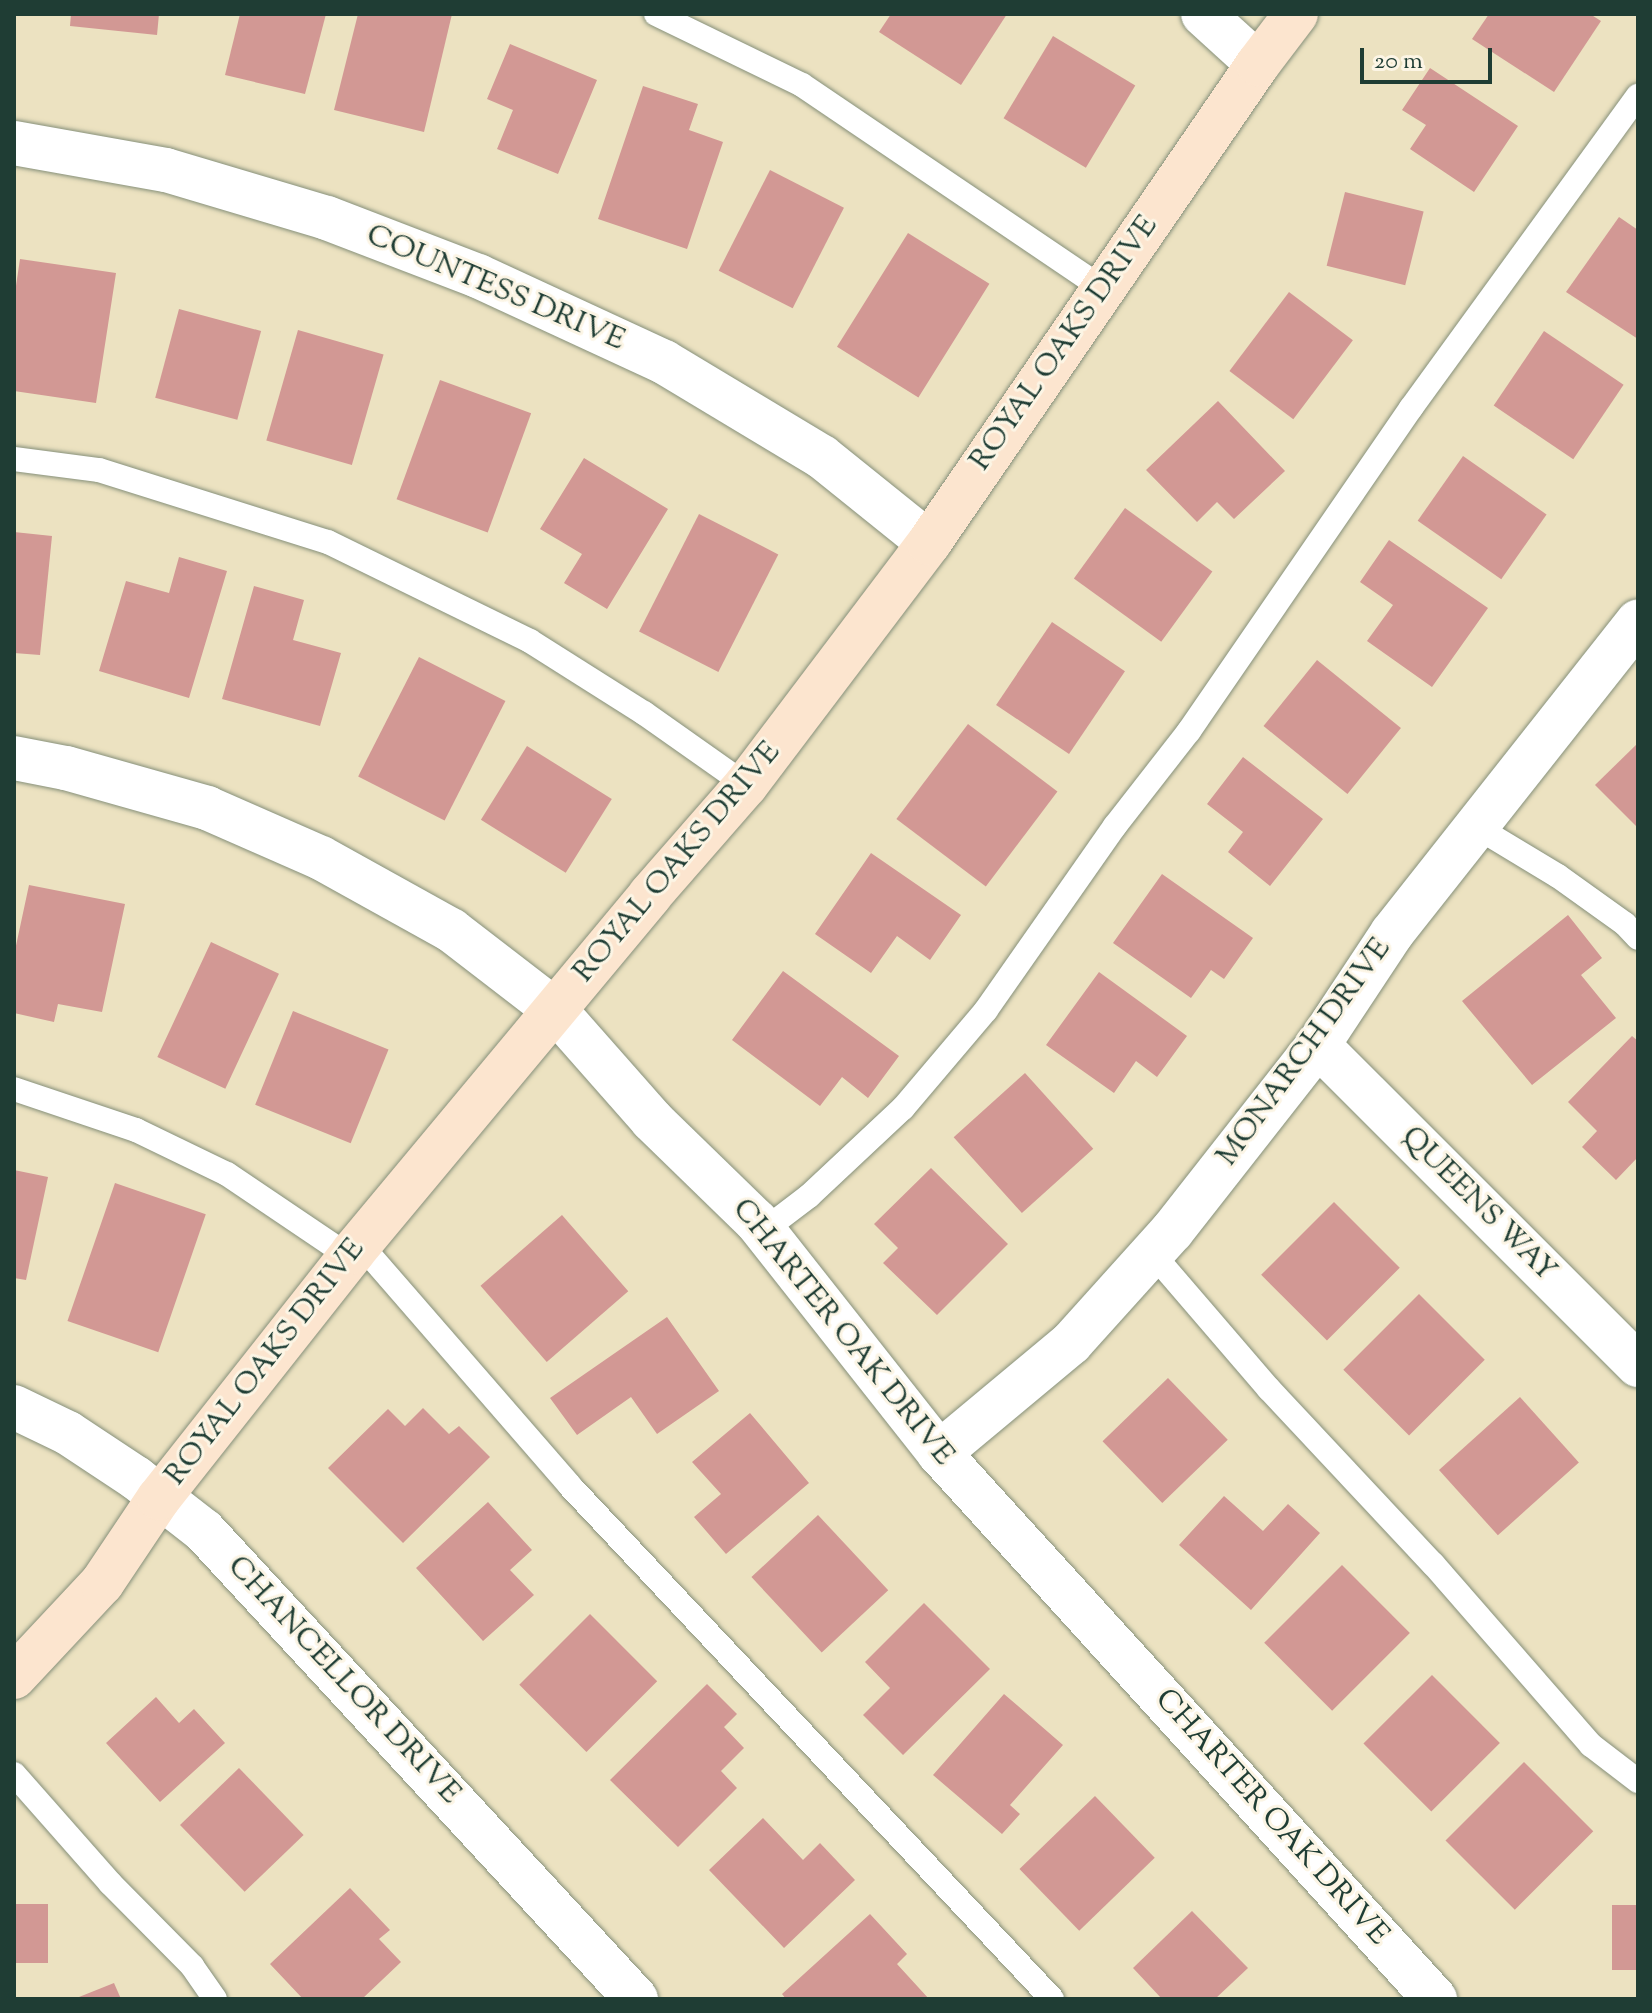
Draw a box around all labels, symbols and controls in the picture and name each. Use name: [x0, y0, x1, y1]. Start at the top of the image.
scale bar: [1364, 32, 1496, 82]
text: 20 m: [1374, 45, 1423, 79]
street label: ROYAL OAKS DRIVE: [963, 210, 1167, 478]
street label: COUNTESS DRIVE: [360, 218, 630, 360]
street label: ROYAL OAKS DRIVE: [567, 735, 789, 991]
street label: MONARCH DRIVE: [1210, 932, 1400, 1174]
street label: QUEENS WAY: [1393, 1120, 1563, 1290]
street label: CHARTER OAK DRIVE: [723, 1193, 961, 1473]
street label: ROYAL OAKS DRIVE: [159, 1233, 373, 1493]
street label: CHANCELLOR DRIVE: [219, 1550, 467, 1812]
street label: CHARTER OAK DRIVE: [1146, 1682, 1396, 1954]

